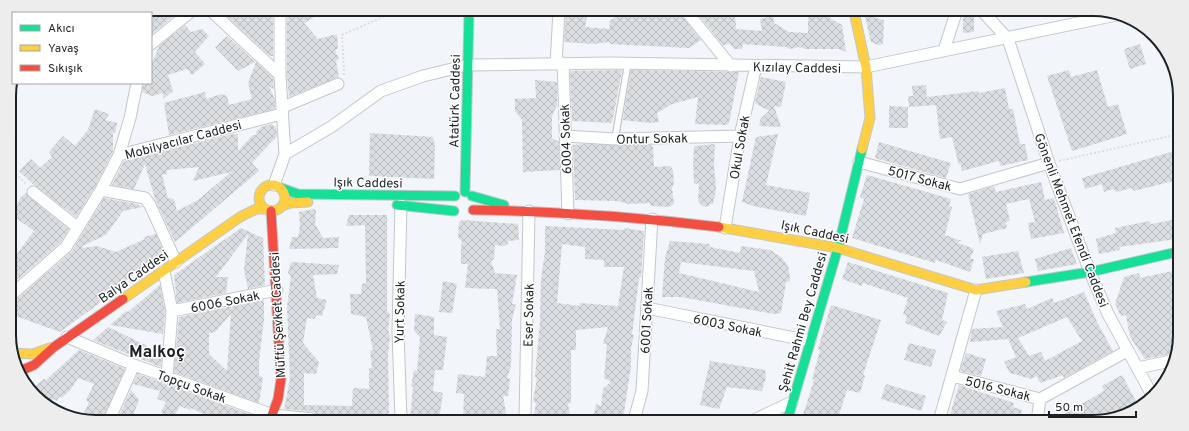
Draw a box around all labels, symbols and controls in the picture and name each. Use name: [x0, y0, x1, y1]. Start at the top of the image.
legend: [12, 12, 152, 84]
text: Akıcı: [48, 21, 75, 37]
text: Yavaş: [48, 41, 79, 57]
street label: Atatürk Caddesi: [447, 54, 465, 148]
street label: Kızılay Caddesi: [753, 60, 841, 78]
text: Sıkışık: [48, 61, 83, 77]
street label: 6004 Sokak: [558, 103, 576, 174]
street label: Okul Sokak: [727, 114, 755, 181]
street label: Mobilyacılar Caddesi: [123, 118, 244, 164]
street label: Ontur Sokak: [616, 131, 688, 149]
street label: Gönenli Mehmet Efendi Caddesi: [1029, 131, 1111, 310]
street label: 5017 Sokak: [886, 164, 953, 196]
street label: Işık Caddesi: [333, 175, 403, 193]
street label: Işık Caddesi: [779, 218, 850, 248]
street label: Balya Caddesi: [96, 248, 172, 308]
street label: Şehit Rahmi Bey Caddesi: [776, 251, 832, 394]
street label: Müftü Şevket Caddesi: [268, 252, 290, 378]
street label: Yurt Sokak: [392, 280, 410, 344]
street label: Eser Sokak: [521, 283, 539, 347]
street label: 6001 Sokak: [638, 286, 658, 354]
street label: 6006 Sokak: [189, 288, 262, 318]
street label: 6003 Sokak: [692, 312, 764, 342]
district label: Malkoç: [129, 342, 185, 364]
street label: Topçu Sokak: [154, 368, 228, 408]
street label: 5016 Sokak: [963, 374, 1032, 406]
scale bar: [1049, 393, 1136, 419]
text: 50 m: [1055, 400, 1083, 416]

